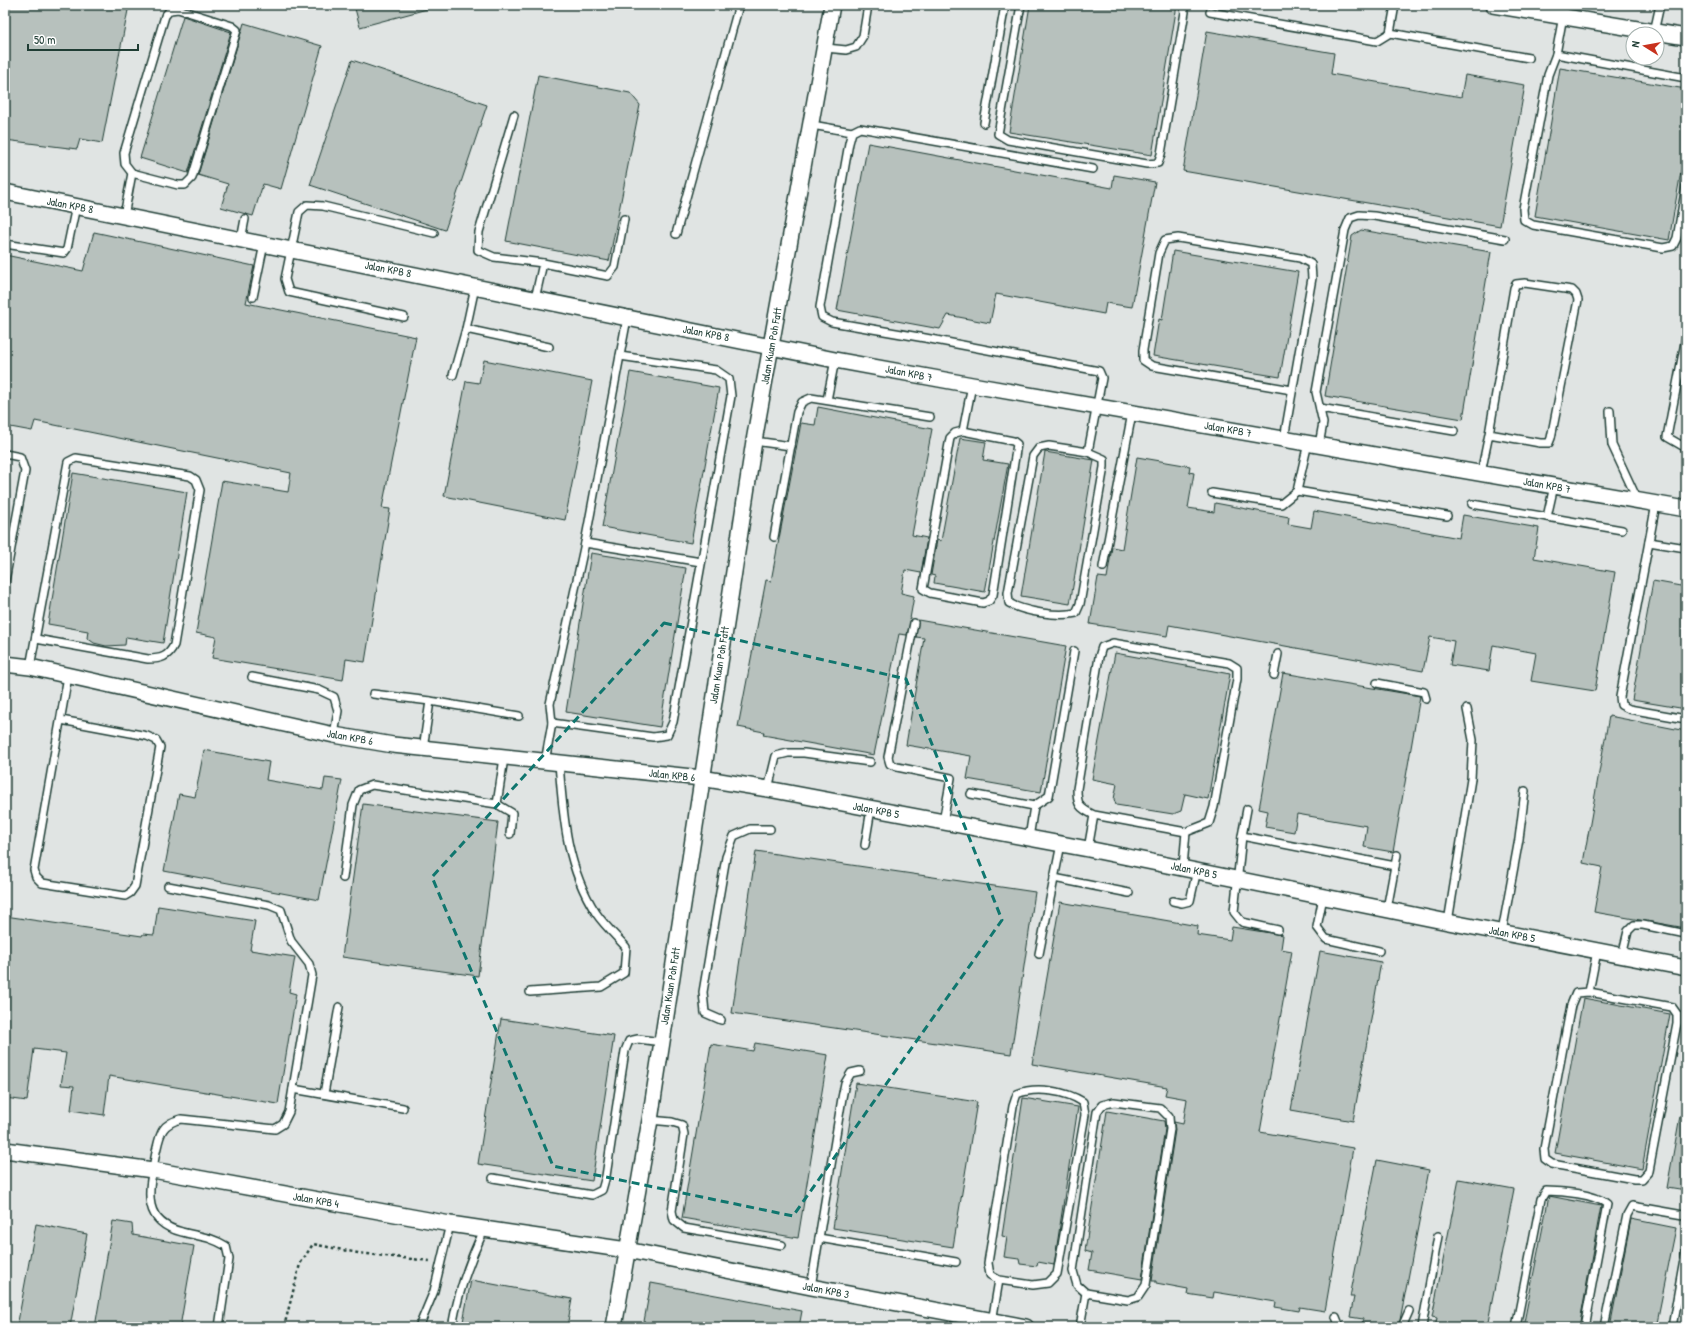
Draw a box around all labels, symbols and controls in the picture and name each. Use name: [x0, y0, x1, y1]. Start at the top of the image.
scale bar: [28, 26, 138, 52]
north arrow: [1625, 26, 1665, 66]
text: 50 m: [34, 31, 55, 48]
text: N: [1628, 40, 1643, 48]
street label: Jalan KPB 8: [46, 194, 95, 216]
street label: Jalan KPB 8: [364, 258, 413, 280]
street label: Jalan Kuan Poh Fatt: [757, 306, 785, 386]
street label: Jalan KPB 8: [682, 322, 731, 344]
street label: Jalan KPB 7: [884, 362, 934, 384]
street label: Jalan KPB 7: [1203, 418, 1253, 440]
street label: Jalan KPB 7: [1522, 474, 1572, 496]
street label: Jalan Kuan Poh Fatt: [706, 625, 732, 705]
street label: Jalan KPB 6: [326, 726, 375, 748]
street label: Jalan KPB 6: [648, 766, 697, 784]
street label: Jalan KPB 5: [852, 799, 901, 821]
street label: Jalan KPB 5: [1170, 858, 1219, 882]
street label: Jalan KPB 5: [1488, 923, 1537, 945]
street label: Jalan Kuan Poh Fatt: [657, 946, 683, 1026]
street label: Jalan KPB 4: [292, 1189, 340, 1211]
street label: Jalan KPB 3: [801, 1279, 851, 1301]

